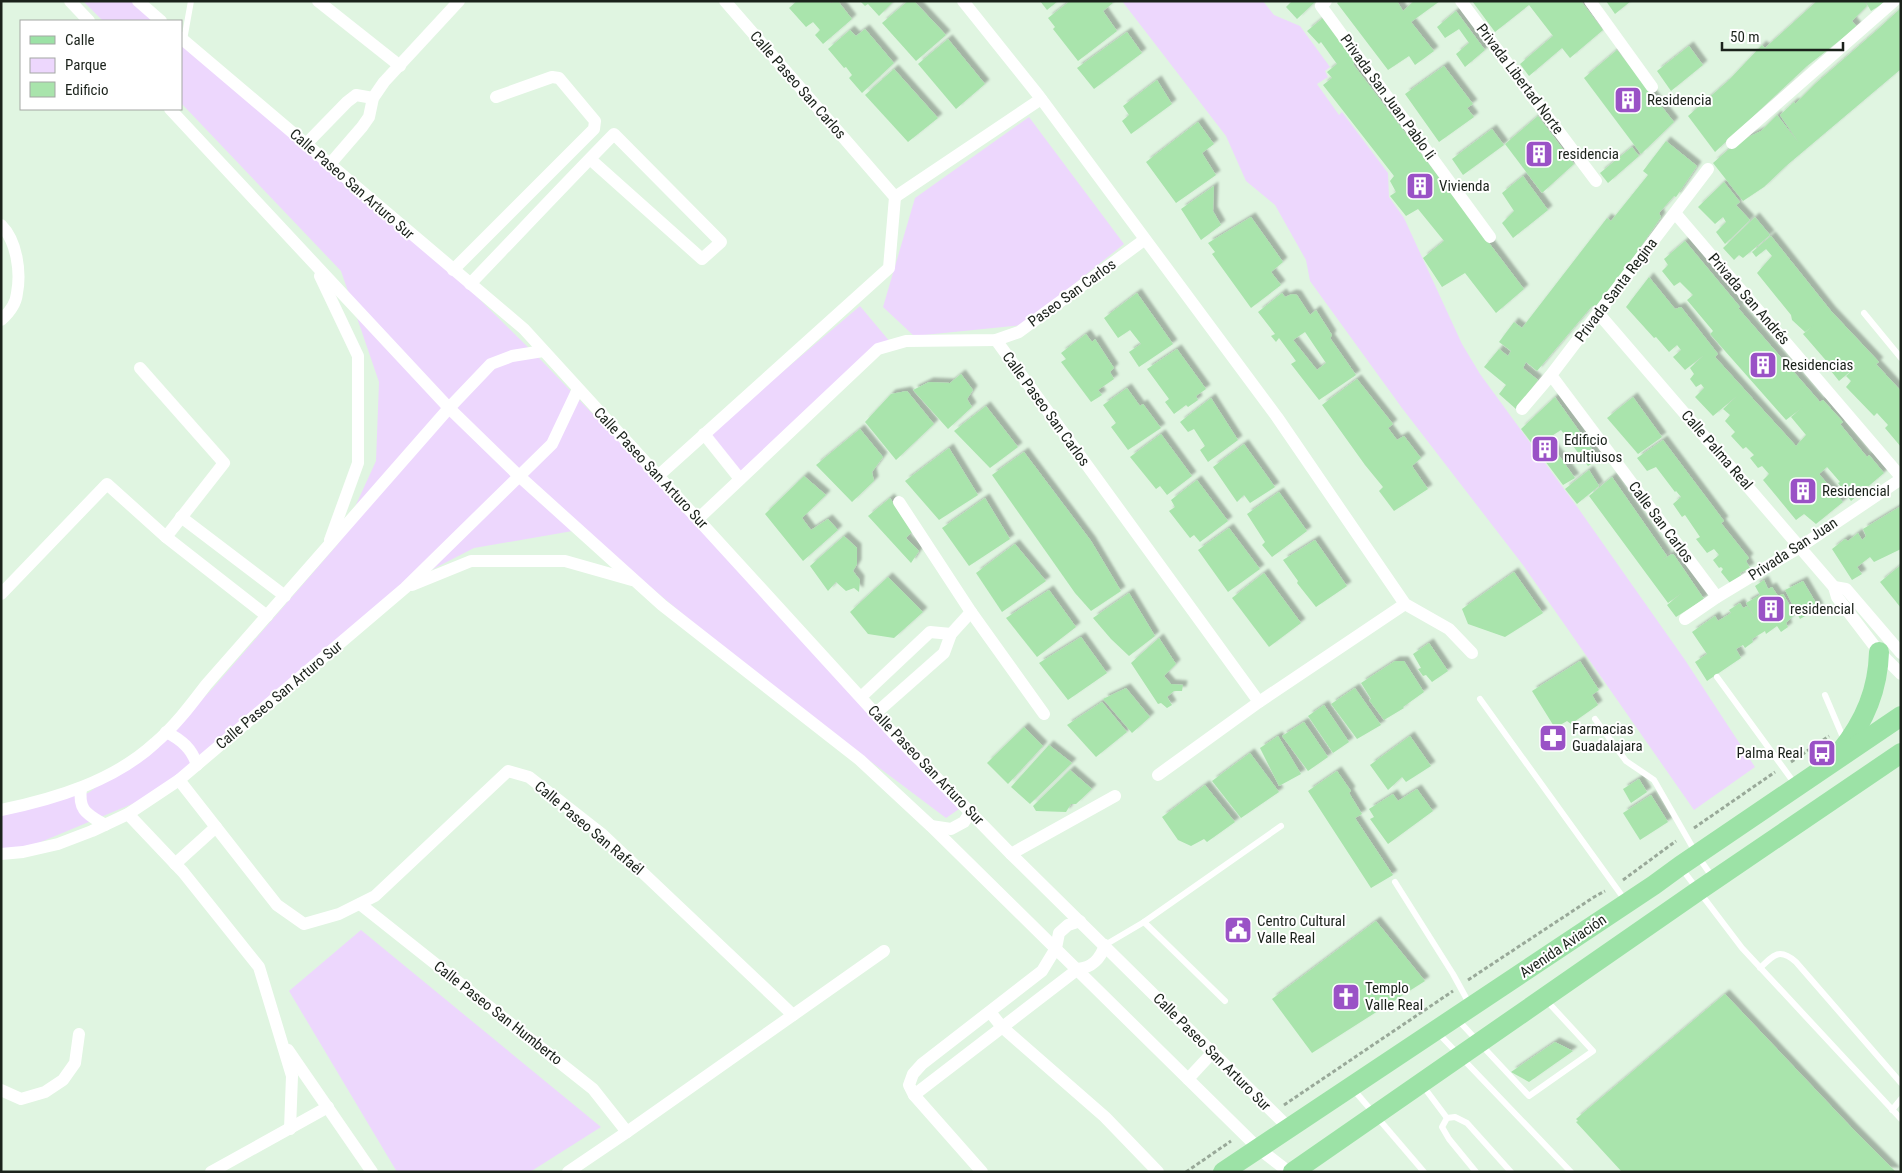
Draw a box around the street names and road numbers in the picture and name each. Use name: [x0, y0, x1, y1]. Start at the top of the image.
street label: Privada Libertad Norte: [1473, 20, 1567, 138]
street label: Calle Paseo San Carlos: [746, 27, 850, 143]
street label: Privada San Juan Pablo Ii: [1337, 31, 1439, 163]
street label: Calle Paseo San Arturo Sur: [286, 125, 418, 243]
street label: Privada Santa Regina: [1571, 234, 1661, 346]
street label: Privada San Andrés: [1704, 250, 1794, 349]
street label: Paseo San Carlos: [1025, 255, 1119, 331]
street label: Calle Paseo San Carlos: [998, 348, 1094, 470]
street label: Calle Paseo San Arturo Sur: [590, 404, 712, 533]
street label: Calle Palma Real: [1678, 407, 1756, 493]
street label: Calle San Carlos: [1625, 478, 1697, 566]
street label: Privada San Juan: [1745, 514, 1841, 584]
street label: Calle Paseo San Arturo Sur: [212, 637, 346, 753]
street label: Calle Paseo San Arturo Sur: [864, 701, 988, 829]
street label: Calle Paseo San Rafaél: [531, 777, 647, 879]
street label: Avenida Aviación: [1516, 910, 1610, 982]
street label: Calle Paseo San Humberto: [430, 957, 566, 1069]
street label: Calle Paseo San Arturo Sur: [1149, 989, 1275, 1115]

